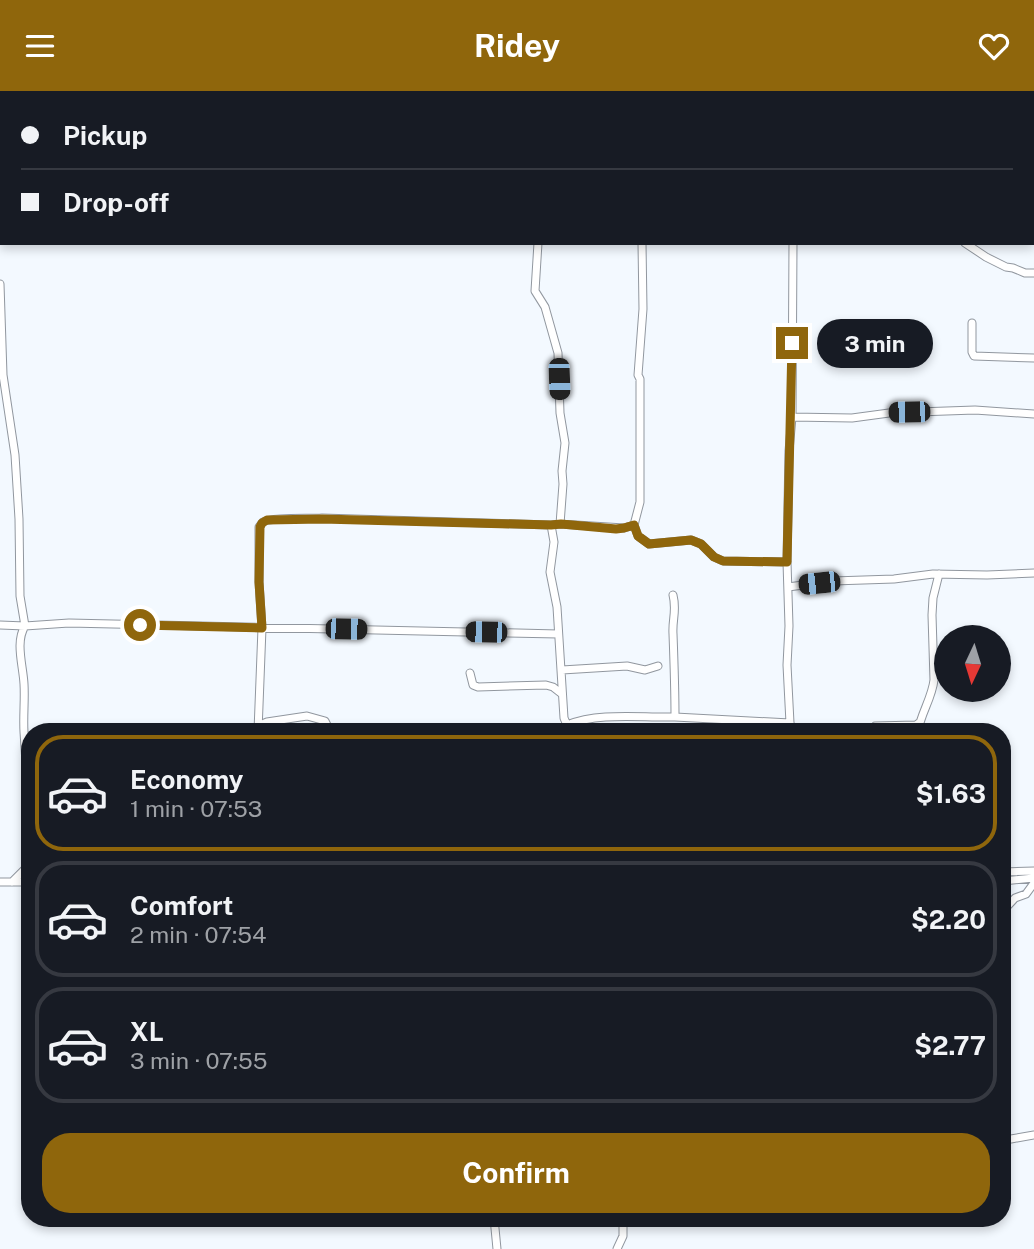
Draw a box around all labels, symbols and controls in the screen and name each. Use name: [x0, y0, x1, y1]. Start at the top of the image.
icon: menu: [21, 27, 59, 65]
text: Ridey: [474, 27, 560, 64]
icon: heart: [975, 27, 1013, 65]
text: Pickup: [63, 120, 147, 151]
text: Drop-off: [63, 187, 169, 218]
callout: 3 min: [816, 319, 932, 367]
route end: [776, 327, 808, 359]
text: 3 min: [845, 330, 905, 357]
car: [548, 358, 571, 400]
car: [888, 401, 931, 423]
car: [798, 570, 841, 596]
route start: [124, 609, 156, 641]
car: [325, 618, 368, 640]
car: [465, 621, 508, 643]
north arrow: [934, 625, 1012, 702]
map controls: [934, 625, 1011, 702]
icon: car: [46, 762, 109, 825]
text: Economy: [130, 764, 243, 795]
text: $1.63: [916, 778, 986, 809]
text: 1 min · 07:53: [130, 795, 262, 822]
icon: car: [46, 888, 109, 951]
text: Comfort: [130, 890, 233, 921]
text: $2.20: [911, 904, 986, 935]
text: 2 min · 07:54: [130, 921, 266, 948]
icon: car: [46, 1014, 109, 1077]
text: XL: [130, 1016, 164, 1047]
text: $2.77: [914, 1030, 986, 1061]
text: 3 min · 07:55: [130, 1047, 268, 1074]
button: Confirm: [42, 1133, 990, 1213]

